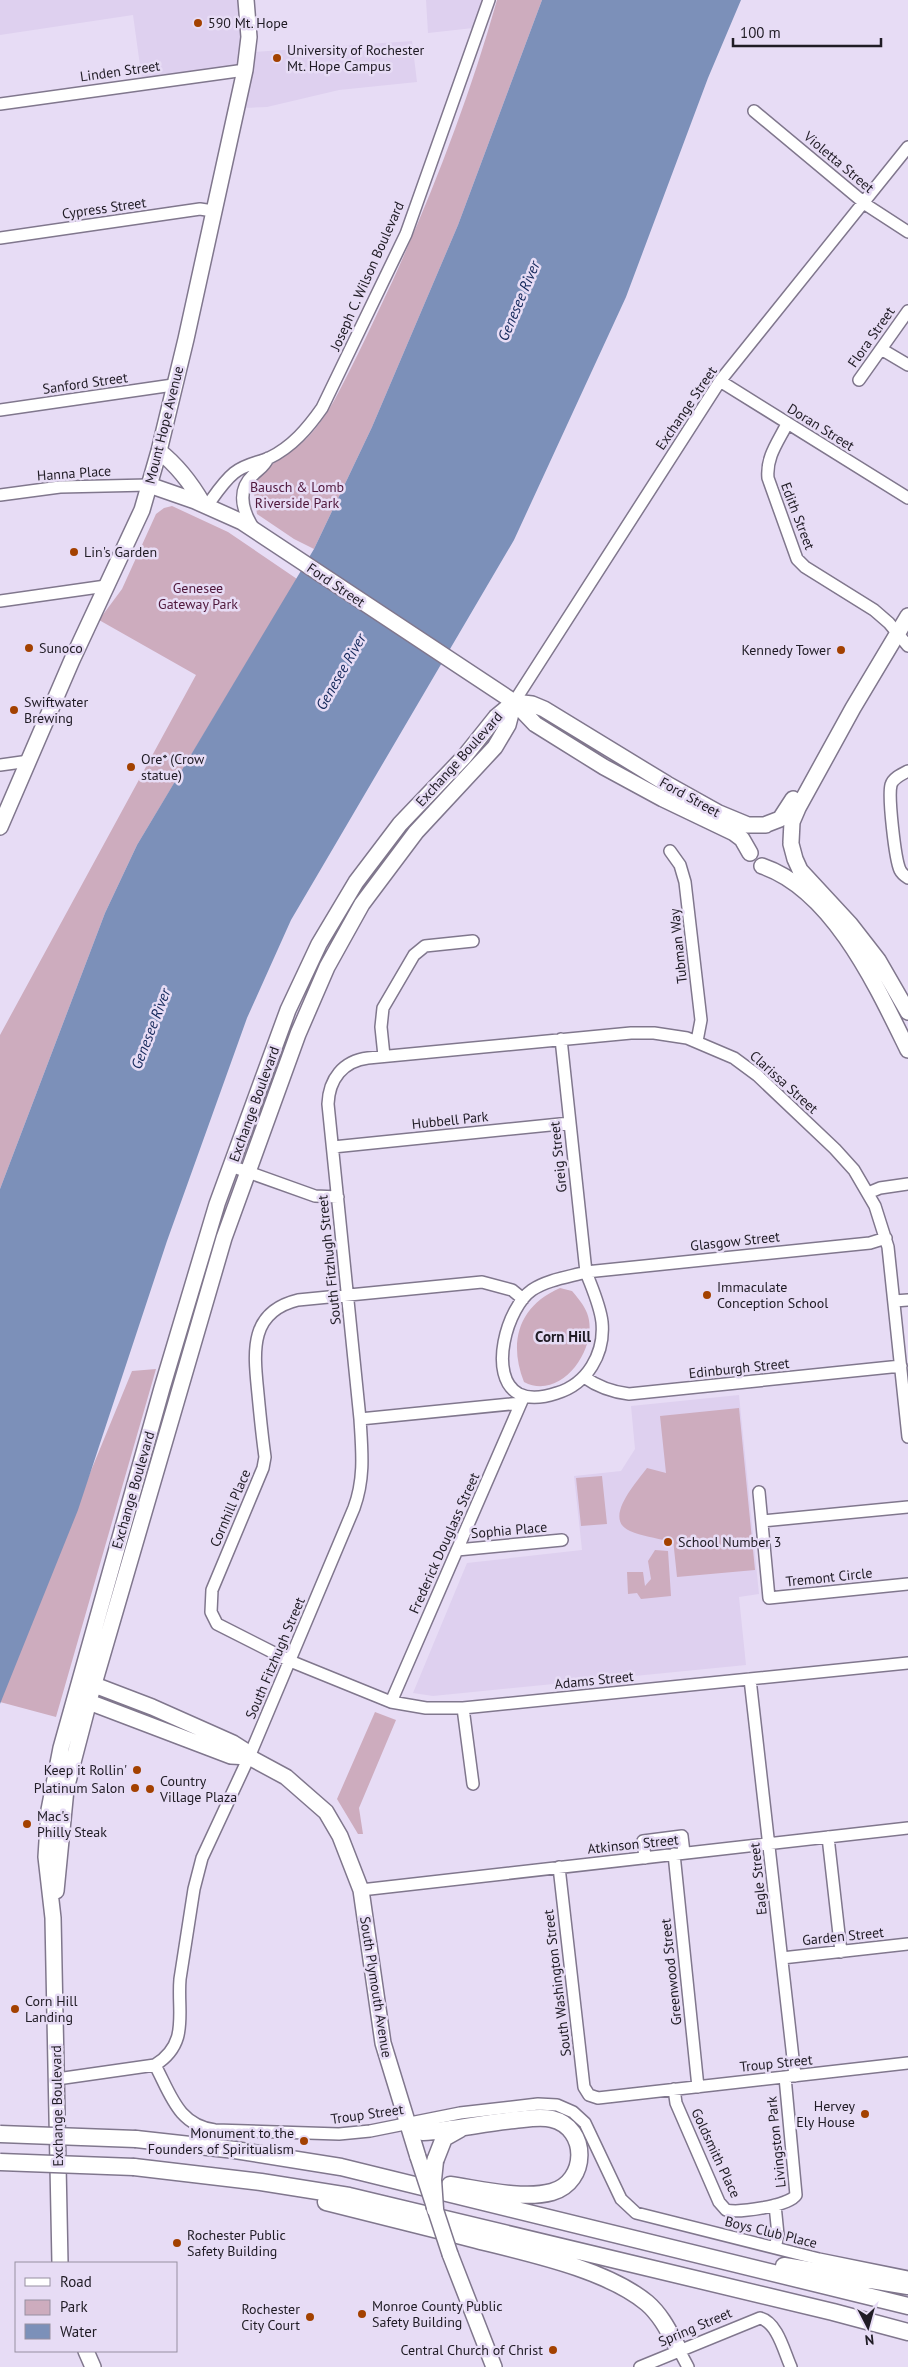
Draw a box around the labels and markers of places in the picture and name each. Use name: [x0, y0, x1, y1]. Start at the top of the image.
place label: 590 Mt. Hope: [208, 14, 288, 32]
marker: 590 Mt. Hope: [192, 17, 204, 29]
place label: University of Rochester Mt. Hope Campus: [287, 41, 425, 75]
marker: University of Rochester Mt. Hope Campus: [271, 52, 283, 64]
place label: Lin's Garden: [84, 543, 157, 561]
marker: Lin's Garden: [68, 546, 80, 558]
place label: Sunoco: [39, 639, 83, 657]
place label: Kennedy Tower: [741, 641, 831, 659]
marker: Sunoco: [23, 642, 35, 654]
marker: Kennedy Tower: [835, 644, 847, 656]
place label: Swiftwater Brewing: [24, 693, 88, 727]
marker: Swiftwater Brewing: [8, 704, 20, 716]
place label: Ore* (Crow statue): [141, 750, 205, 784]
marker: Ore* (Crow statue): [125, 761, 137, 773]
place label: Immaculate Conception School: [717, 1278, 828, 1312]
marker: Immaculate Conception School: [701, 1289, 713, 1301]
place label: School Number 3: [678, 1533, 781, 1551]
marker: School Number 3: [662, 1536, 674, 1548]
place label: Keep it Rollin': [44, 1761, 127, 1779]
marker: Keep it Rollin': [131, 1764, 143, 1776]
place label: Country Village Plaza: [159, 1772, 237, 1806]
place label: Platinum Salon: [34, 1779, 125, 1797]
marker: Platinum Salon: [129, 1782, 141, 1794]
marker: Country Village Plaza: [144, 1783, 156, 1795]
place label: Mac's Philly Steak: [37, 1807, 107, 1841]
marker: Mac's Philly Steak: [21, 1818, 33, 1830]
place label: Corn Hill Landing: [25, 1992, 78, 2026]
marker: Corn Hill Landing: [9, 2003, 21, 2015]
place label: Hervey Ely House: [796, 2097, 855, 2131]
marker: Hervey Ely House: [859, 2108, 871, 2120]
place label: Monument to the Founders of Spiritualism: [148, 2124, 294, 2158]
marker: Monument to the Founders of Spiritualism: [298, 2135, 310, 2147]
place label: Rochester Public Safety Building: [187, 2226, 286, 2260]
marker: Rochester Public Safety Building: [171, 2237, 183, 2249]
place label: Monroe County Public Safety Building: [372, 2297, 503, 2331]
place label: Rochester City Court: [241, 2300, 300, 2334]
marker: Monroe County Public Safety Building: [356, 2308, 368, 2320]
marker: Rochester City Court: [304, 2311, 316, 2323]
place label: Central Church of Christ: [400, 2341, 543, 2359]
marker: Central Church of Christ: [547, 2344, 559, 2356]

